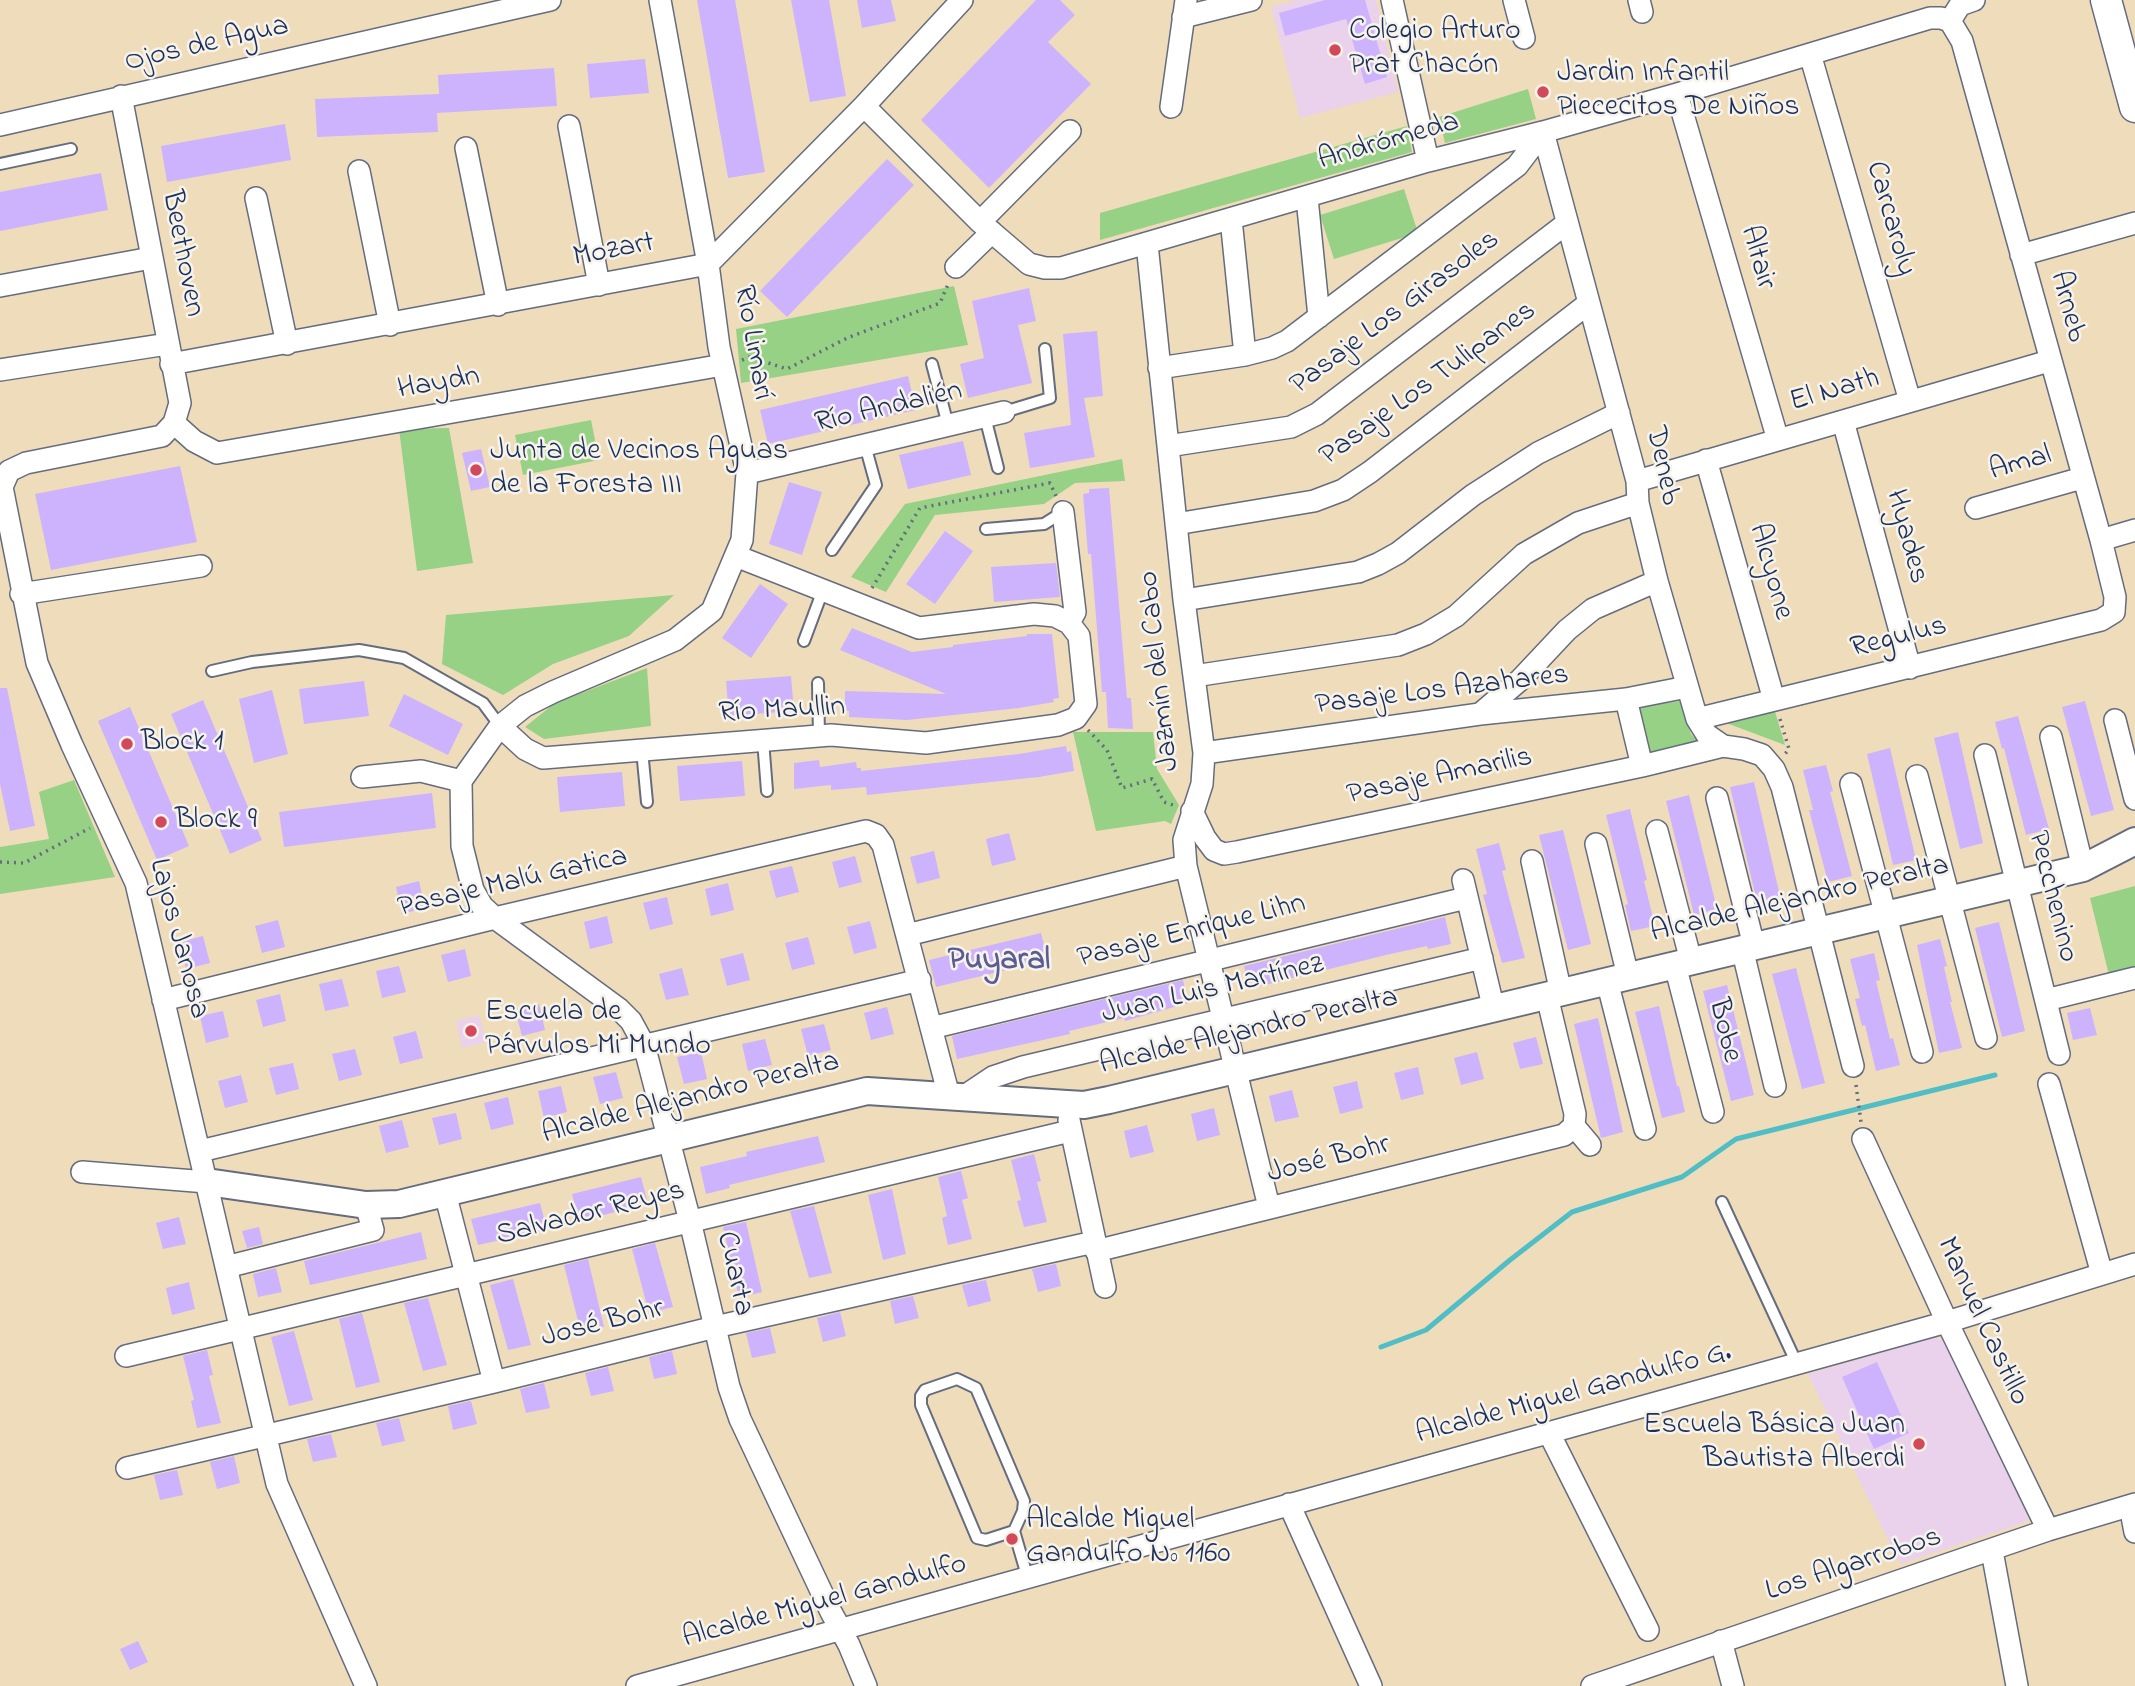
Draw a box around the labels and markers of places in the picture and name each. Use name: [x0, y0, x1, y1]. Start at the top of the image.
place label: Colegio Arturo Prat Chacón: [1349, 15, 1520, 86]
marker: Colegio Arturo Prat Chacón: [1327, 42, 1343, 58]
place label: Jardin Infantil Piececitos De Niños: [1557, 57, 1800, 127]
marker: Jardin Infantil Piececitos De Niños: [1535, 84, 1551, 100]
place label: Junta de Vecinos Aguas de la Foresta III: [490, 435, 788, 505]
marker: Junta de Vecinos Aguas de la Foresta III: [468, 462, 484, 478]
place label: Block 1: [141, 726, 224, 762]
marker: Block 1: [119, 736, 135, 752]
place label: Block 9: [175, 804, 257, 840]
marker: Block 9: [153, 814, 169, 830]
place label: Escuela de Párvulos Mi Mundo: [485, 996, 711, 1066]
marker: Escuela de Párvulos Mi Mundo: [463, 1023, 479, 1039]
place label: Escuela Básica Juan Bautista Alberdi: [1643, 1409, 1905, 1480]
marker: Escuela Básica Juan Bautista Alberdi: [1911, 1436, 1927, 1452]
place label: Alcalde Miguel Gandulfo Nº 1160: [1026, 1504, 1230, 1574]
marker: Alcalde Miguel Gandulfo Nº 1160: [1004, 1531, 1020, 1547]

